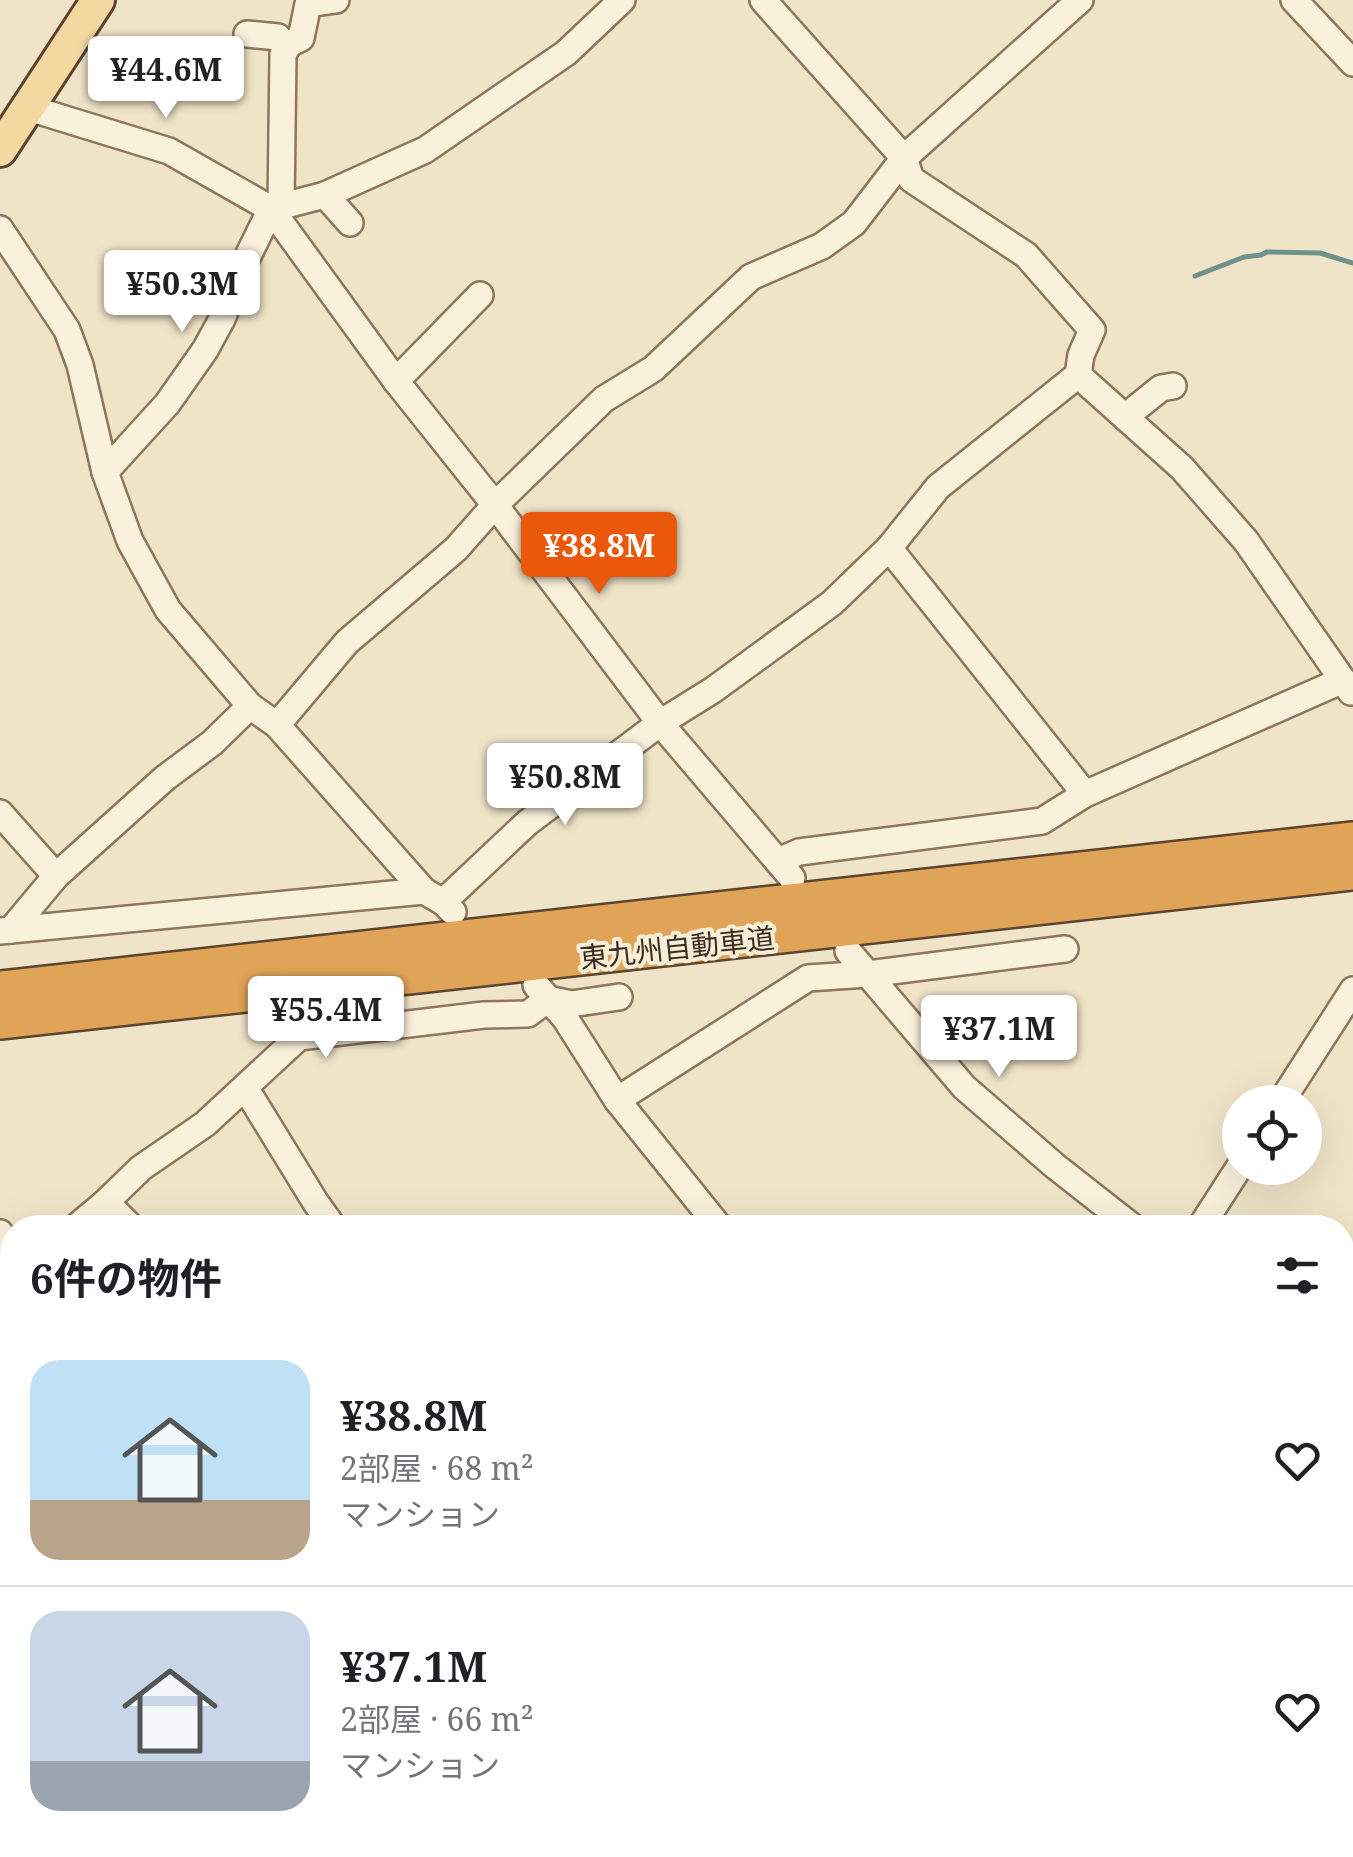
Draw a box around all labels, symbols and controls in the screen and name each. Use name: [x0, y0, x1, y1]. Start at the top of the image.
pin: ¥44.6M: [85, 36, 247, 121]
text: ¥44.6M: [110, 47, 222, 90]
pin: ¥50.3M: [101, 250, 263, 335]
text: ¥50.3M: [126, 261, 238, 304]
pin: ¥38.8M: [518, 512, 680, 597]
text: ¥38.8M: [543, 523, 655, 566]
pin: ¥50.8M: [484, 743, 646, 828]
text: ¥50.8M: [509, 754, 621, 797]
street label: 東九州自動車道: [578, 918, 776, 976]
pin: ¥55.4M: [245, 976, 407, 1061]
text: ¥55.4M: [270, 987, 382, 1030]
pin: ¥37.1M: [918, 995, 1080, 1080]
text: ¥37.1M: [943, 1006, 1055, 1049]
map controls: [1222, 1085, 1322, 1185]
button: locate: [1222, 1085, 1322, 1185]
icon: filters: [1270, 1248, 1325, 1303]
text: 6件の物件: [30, 1249, 222, 1306]
text: ¥38.8M: [340, 1386, 487, 1443]
icon: home: [110, 1400, 230, 1520]
icon: heart: [1270, 1433, 1325, 1488]
text: 2部屋 · 68 m²: [340, 1446, 534, 1489]
text: マンション: [340, 1492, 500, 1535]
text: ¥37.1M: [340, 1637, 487, 1694]
icon: home: [110, 1651, 230, 1771]
icon: heart: [1270, 1684, 1325, 1739]
text: 2部屋 · 66 m²: [340, 1697, 534, 1740]
text: マンション: [340, 1743, 500, 1786]

